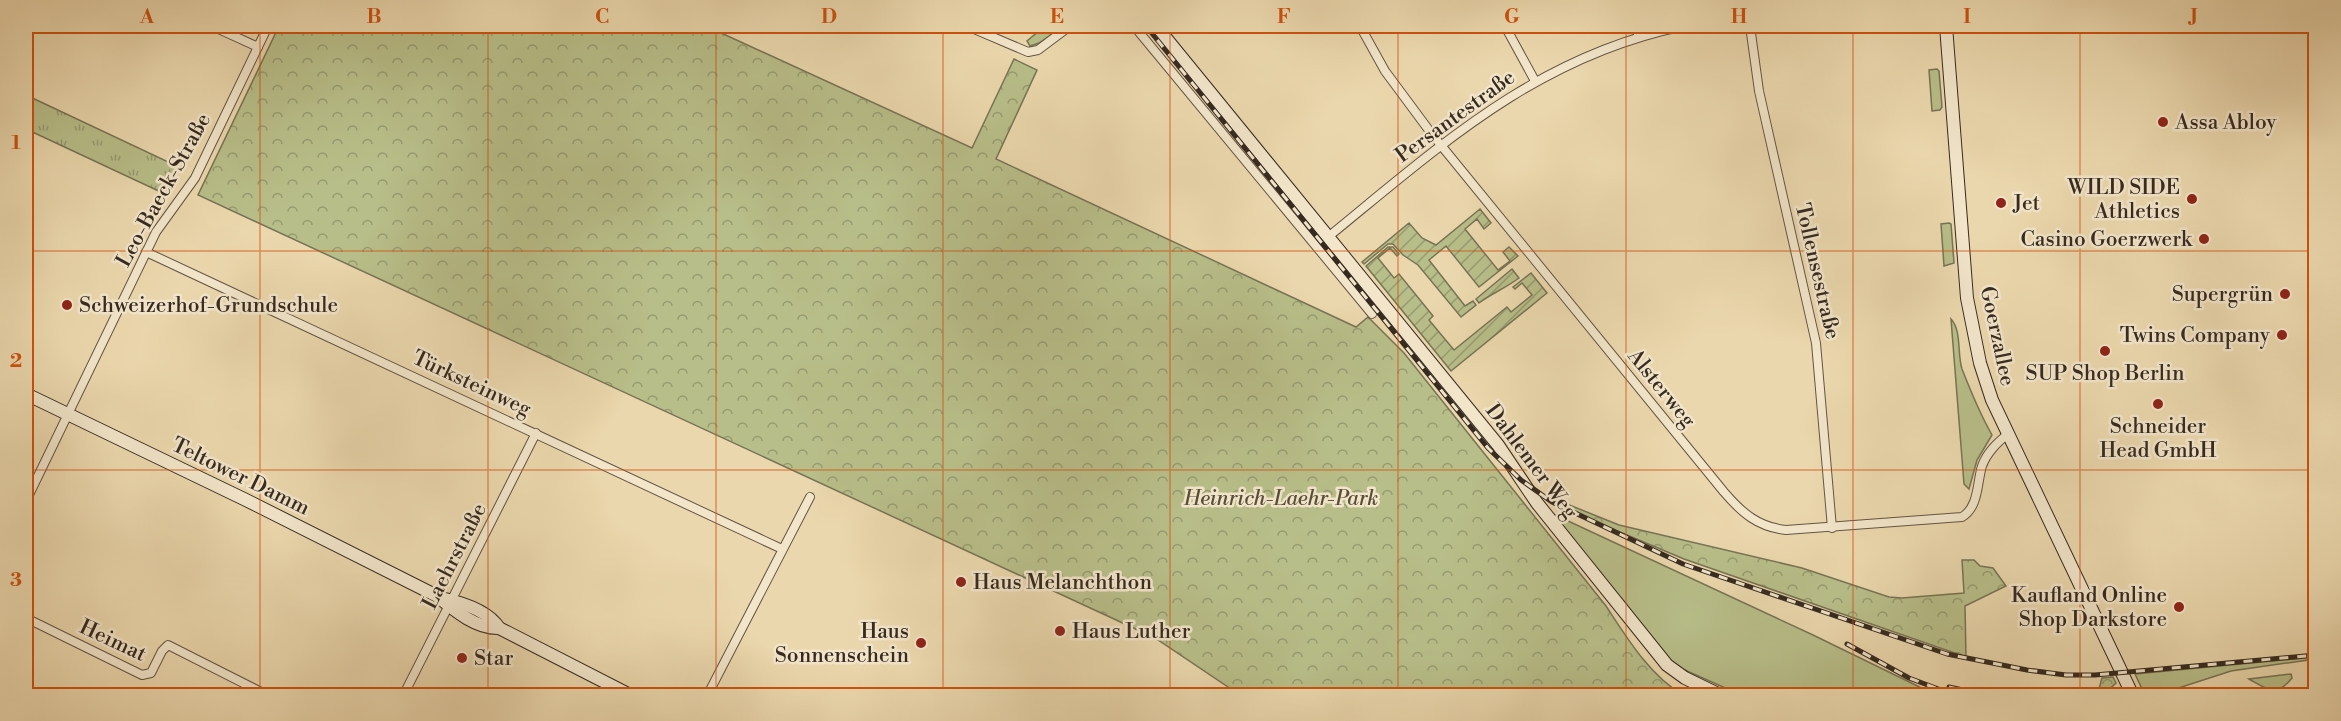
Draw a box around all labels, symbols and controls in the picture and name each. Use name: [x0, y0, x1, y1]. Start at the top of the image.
text: A: [139, 5, 155, 30]
text: B: [366, 5, 382, 30]
text: C: [595, 5, 609, 30]
text: D: [821, 5, 837, 30]
text: E: [1050, 5, 1064, 30]
text: F: [1277, 5, 1291, 30]
text: G: [1504, 5, 1520, 30]
text: H: [1731, 5, 1748, 30]
text: I: [1963, 5, 1971, 30]
text: J: [2187, 5, 2198, 30]
street label: Persantestraße: [1391, 65, 1521, 169]
street label: Leo-Baeck-Straße: [111, 109, 217, 272]
place label: Assa Abloy: [2174, 110, 2277, 136]
marker: Assa Abloy: [2156, 115, 2170, 129]
text: 1: [11, 131, 21, 156]
place label: WILD SIDE Athletics: [2067, 175, 2180, 225]
place label: Jet: [2012, 191, 2041, 217]
marker: WILD SIDE Athletics: [2185, 192, 2199, 206]
marker: Jet: [1994, 196, 2008, 210]
street label: Tollensestraße: [1789, 201, 1845, 342]
place label: Casino Goerzwerk: [2020, 227, 2193, 253]
marker: Casino Goerzwerk: [2197, 232, 2211, 246]
place label: Supergrün: [2172, 282, 2273, 308]
street label: Goerzallee: [1974, 284, 2020, 388]
marker: Supergrün: [2278, 287, 2292, 301]
place label: Schweizerhof-Grundschule: [79, 293, 338, 319]
marker: Schweizerhof-Grundschule: [60, 298, 74, 312]
place label: Twins Company: [2120, 323, 2271, 349]
marker: Twins Company: [2275, 328, 2289, 342]
street label: Alsterweg: [1621, 343, 1701, 433]
marker: SUP Shop Berlin: [2098, 344, 2112, 358]
street label: Türksteinweg: [408, 345, 535, 423]
text: 2: [10, 349, 22, 374]
place label: SUP Shop Berlin: [2026, 361, 2185, 387]
marker: Schneider Head GmbH: [2151, 397, 2165, 411]
street label: Dahlemer Weg: [1479, 399, 1583, 525]
place label: Schneider Head GmbH: [2100, 414, 2217, 464]
street label: Teltower Damm: [167, 432, 314, 522]
park label: Heinrich-Laehr-Park: [1183, 486, 1378, 512]
street label: Laehrstraße: [417, 499, 493, 614]
text: 3: [10, 568, 22, 593]
place label: Haus Melanchthon: [973, 570, 1152, 596]
marker: Haus Melanchthon: [954, 575, 968, 589]
place label: Kaufland Online Shop Darkstore: [2011, 583, 2167, 633]
marker: Kaufland Online Shop Darkstore: [2172, 600, 2186, 614]
street label: Heimat: [75, 614, 151, 668]
place label: Haus Sonnenschein: [775, 619, 909, 669]
place label: Haus Luther: [1072, 619, 1191, 645]
marker: Haus Luther: [1053, 624, 1067, 638]
marker: Haus Sonnenschein: [914, 636, 928, 650]
place label: Star: [474, 646, 514, 672]
marker: Star: [455, 651, 469, 665]

